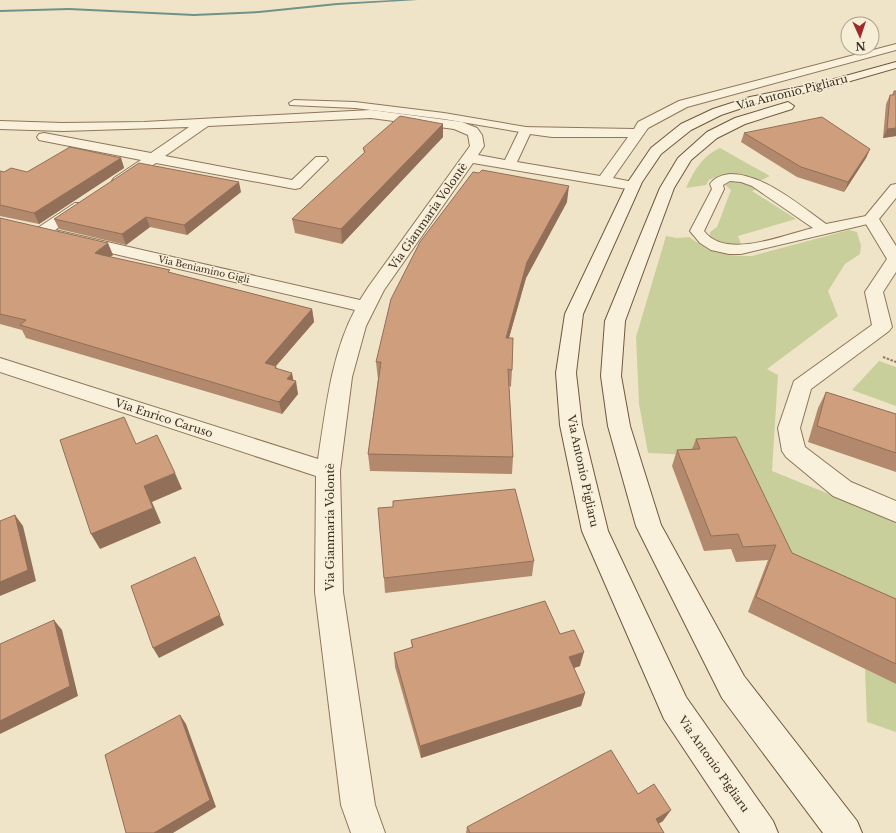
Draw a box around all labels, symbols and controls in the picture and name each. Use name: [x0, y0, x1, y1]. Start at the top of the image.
north arrow: [840, 16, 880, 56]
text: N: [854, 39, 866, 53]
street label: Via Antonio Pigliaru: [734, 71, 850, 113]
street label: Via Gianmaria Volontè: [385, 160, 470, 273]
street label: Via Beniamino Gigli: [156, 253, 251, 285]
street label: Via Enrico Caruso: [112, 395, 215, 440]
street label: Via Antonio Pigliaru: [564, 413, 602, 529]
street label: Via Gianmaria Volontè: [323, 463, 337, 592]
street label: Via Antonio Pigliaru: [675, 712, 753, 815]

